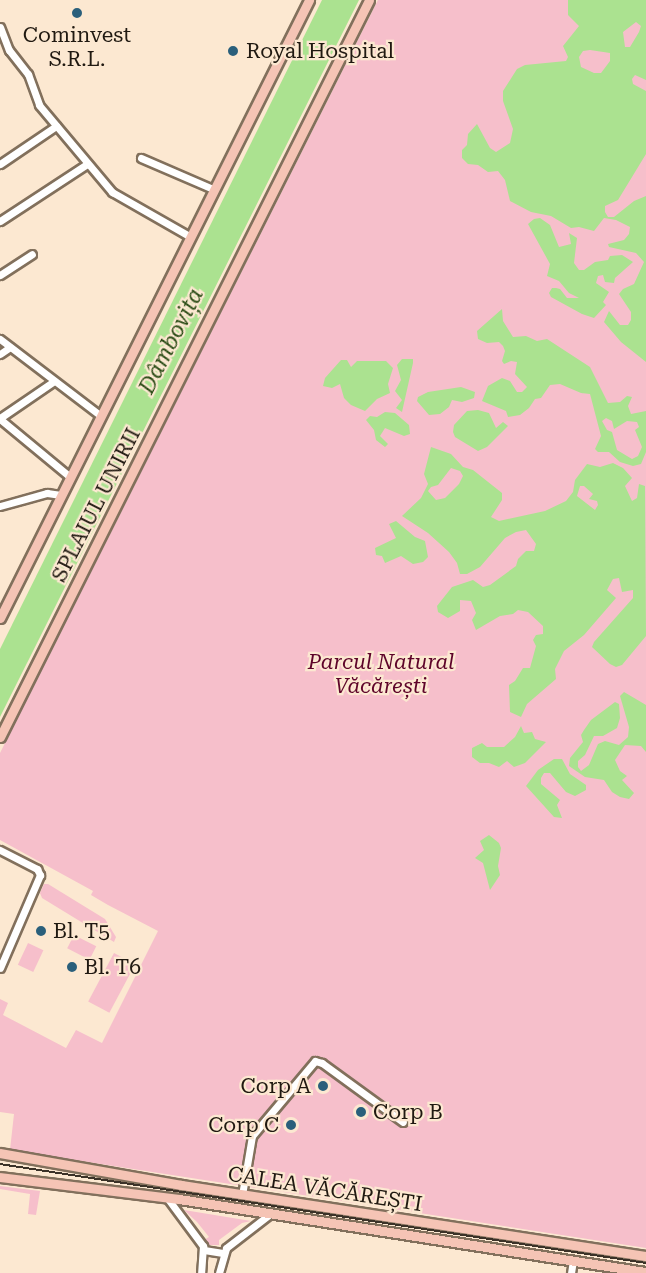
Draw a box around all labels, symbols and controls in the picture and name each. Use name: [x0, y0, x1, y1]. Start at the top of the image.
marker: Cominvest S.R.L.: [70, 6, 84, 20]
place label: Cominvest S.R.L.: [23, 22, 131, 72]
place label: Royal Hospital: [246, 38, 394, 64]
marker: Royal Hospital: [224, 42, 242, 60]
water label: Dâmbovița: [133, 284, 209, 398]
street label: SPLAIUL UNIRII: [46, 424, 146, 586]
park label: Parcul Natural Văcărești: [308, 649, 454, 699]
place label: Bl. T5: [53, 918, 110, 944]
marker: Bl. T5: [34, 924, 48, 938]
place label: Bl. T6: [84, 954, 141, 980]
marker: Bl. T6: [65, 960, 79, 974]
place label: Corp A: [241, 1073, 311, 1099]
marker: Corp A: [316, 1079, 330, 1093]
place label: Corp B: [373, 1099, 443, 1125]
marker: Corp B: [354, 1105, 368, 1119]
place label: Corp C: [208, 1112, 279, 1138]
marker: Corp C: [284, 1118, 298, 1132]
street label: CALEA VĂCĂREȘTI: [226, 1161, 424, 1217]

